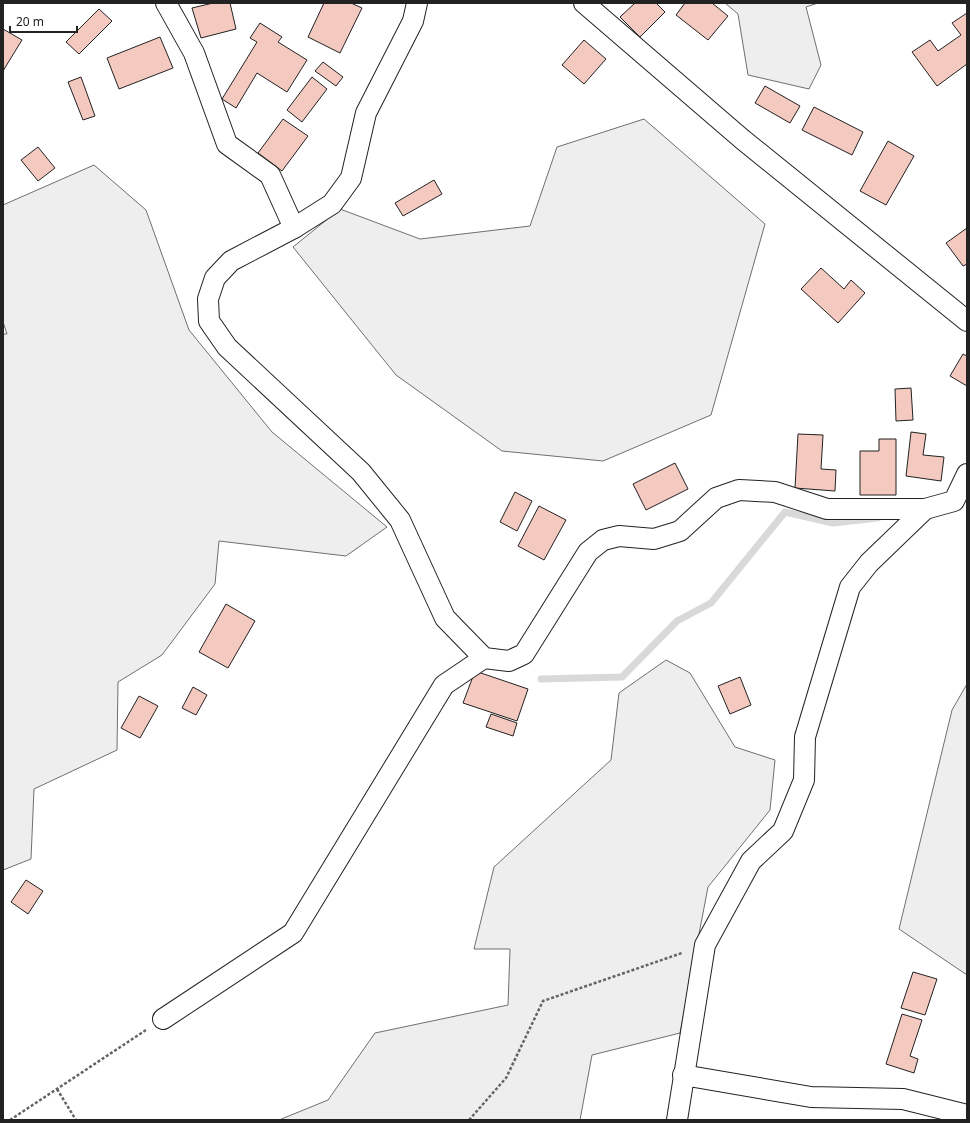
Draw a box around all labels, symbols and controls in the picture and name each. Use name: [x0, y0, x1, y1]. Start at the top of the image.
scale bar: [10, 8, 77, 34]
text: 20 m: [16, 13, 44, 30]

